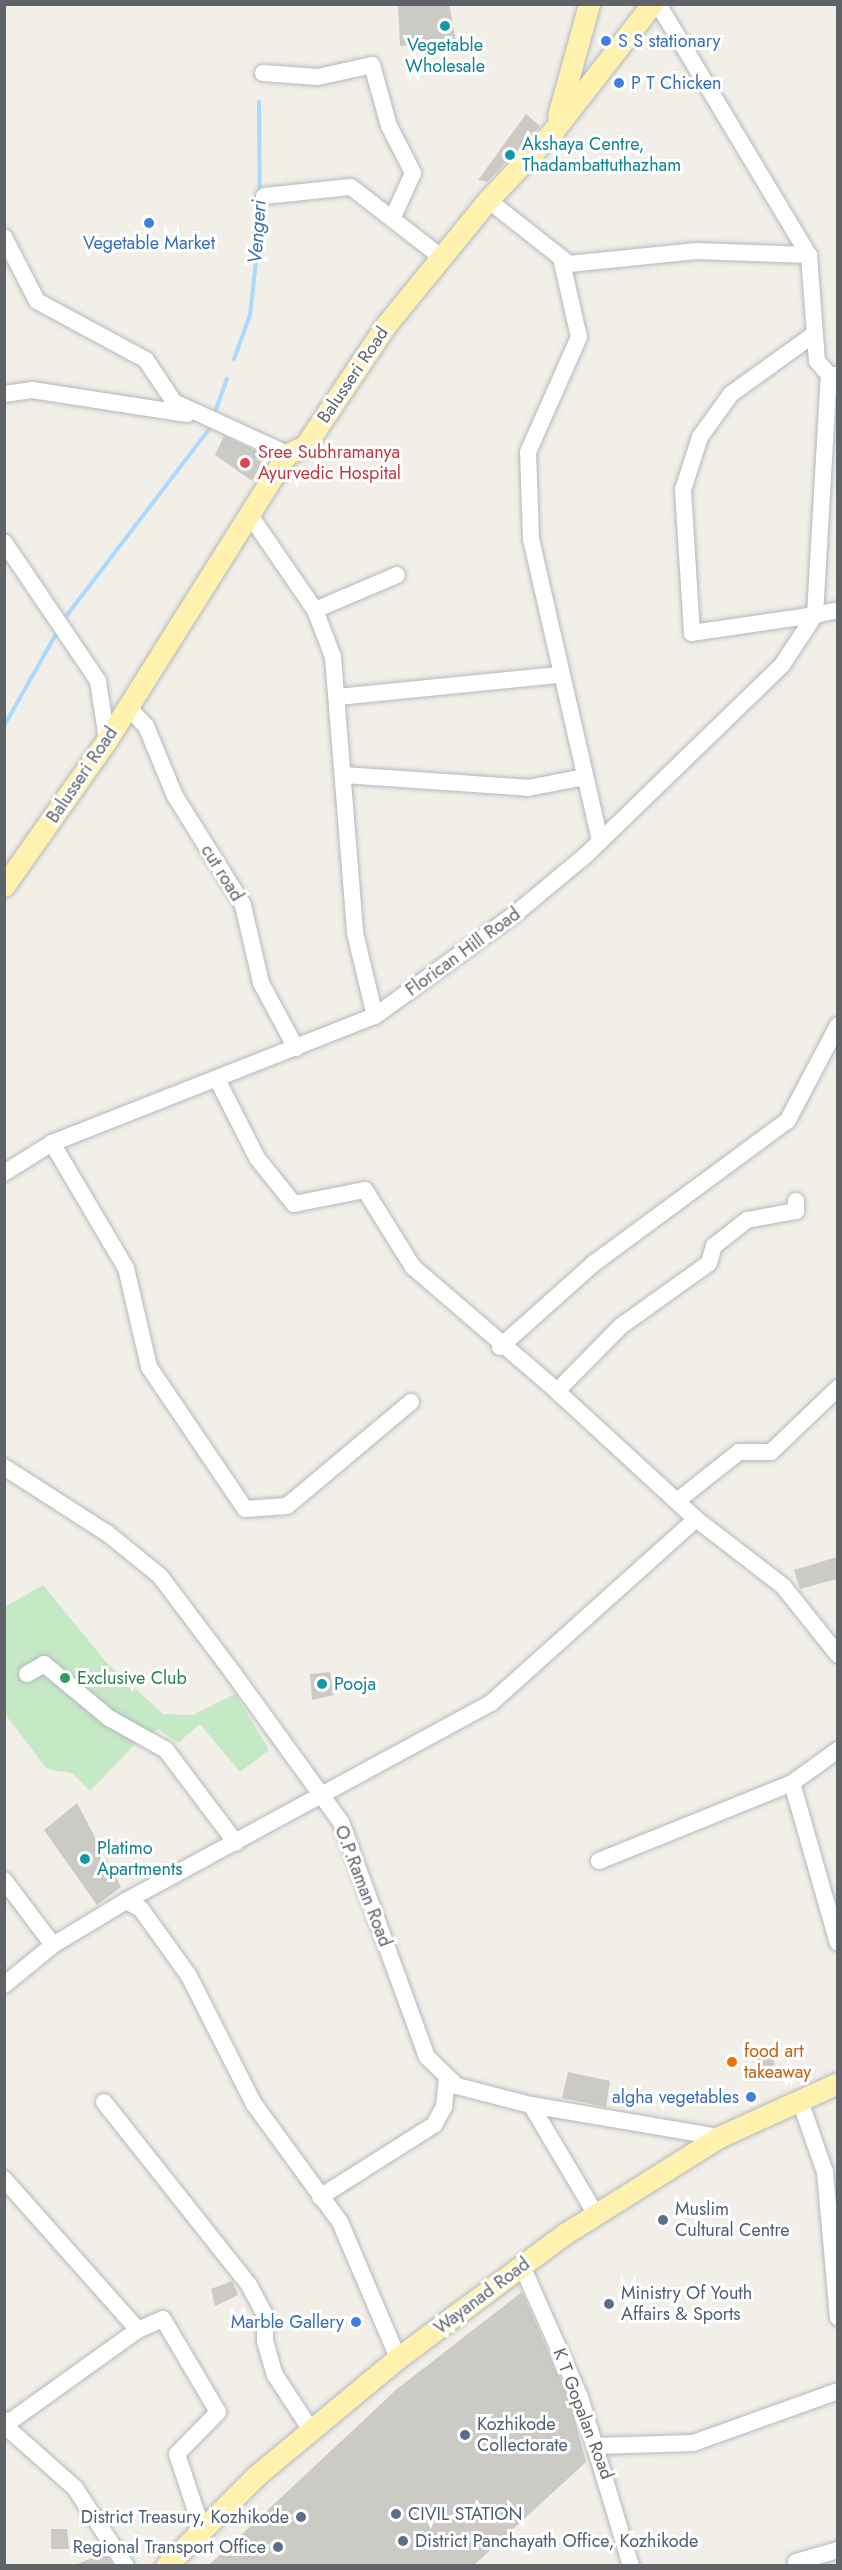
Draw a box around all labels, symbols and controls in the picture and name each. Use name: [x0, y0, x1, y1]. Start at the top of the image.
marker: Vegetable Wholesale: [438, 19, 452, 33]
place label: S S stationary: [618, 30, 720, 52]
marker: S S stationary: [599, 34, 613, 48]
place label: Vegetable Wholesale: [405, 35, 485, 78]
place label: P T Chicken: [631, 72, 721, 94]
marker: P T Chicken: [612, 76, 626, 90]
place label: Akshaya Centre, Thadambattuthazham: [522, 134, 681, 176]
marker: Akshaya Centre, Thadambattuthazham: [503, 148, 517, 162]
water label: Vengeri: [243, 199, 271, 265]
marker: Vegetable Market: [142, 216, 156, 230]
place label: Vegetable Market: [83, 232, 215, 254]
street label: Balusseri Road: [313, 323, 393, 427]
place label: Sree Subhramanya Ayurvedic Hospital: [258, 442, 401, 484]
marker: Sree Subhramanya Ayurvedic Hospital: [236, 454, 254, 472]
street label: Balusseri Road: [42, 723, 122, 827]
street label: cut road: [196, 841, 248, 905]
street label: Florican Hill Road: [402, 903, 524, 1001]
place label: Exclusive Club: [77, 1667, 187, 1689]
marker: Exclusive Club: [58, 1671, 72, 1685]
place label: Pooja: [334, 1673, 376, 1695]
marker: Pooja: [315, 1677, 329, 1691]
street label: O.P.Raman Road: [330, 1822, 396, 1950]
place label: Platimo Apartments: [97, 1838, 183, 1880]
marker: Platimo Apartments: [78, 1852, 92, 1866]
place label: food art takeaway: [744, 2041, 811, 2084]
marker: food art takeaway: [725, 2055, 739, 2069]
place label: algha vegetables: [612, 2086, 739, 2108]
marker: algha vegetables: [744, 2090, 758, 2104]
place label: Muslim Cultural Centre: [675, 2199, 790, 2242]
marker: Muslim Cultural Centre: [656, 2213, 670, 2227]
street label: Wayanad Road: [430, 2253, 534, 2339]
place label: Ministry Of Youth Affairs & Sports: [621, 2283, 752, 2326]
marker: Ministry Of Youth Affairs & Sports: [602, 2297, 616, 2311]
place label: Marble Gallery: [231, 2311, 344, 2333]
marker: Marble Gallery: [349, 2315, 363, 2329]
street label: K T Gopalan Road: [548, 2345, 618, 2483]
place label: Kozhikode Collectorate: [477, 2414, 568, 2456]
marker: Kozhikode Collectorate: [458, 2428, 472, 2442]
place label: CIVIL STATION: [408, 2503, 523, 2525]
place label: District Treasury, Kozhikode: [81, 2506, 289, 2528]
marker: CIVIL STATION: [389, 2507, 403, 2521]
marker: District Treasury, Kozhikode: [294, 2510, 308, 2524]
place label: District Panchayath Office, Kozhikode: [415, 2530, 698, 2552]
marker: District Panchayath Office, Kozhikode: [396, 2534, 410, 2548]
place label: Regional Transport Office: [73, 2536, 266, 2558]
marker: Regional Transport Office: [271, 2540, 285, 2554]

